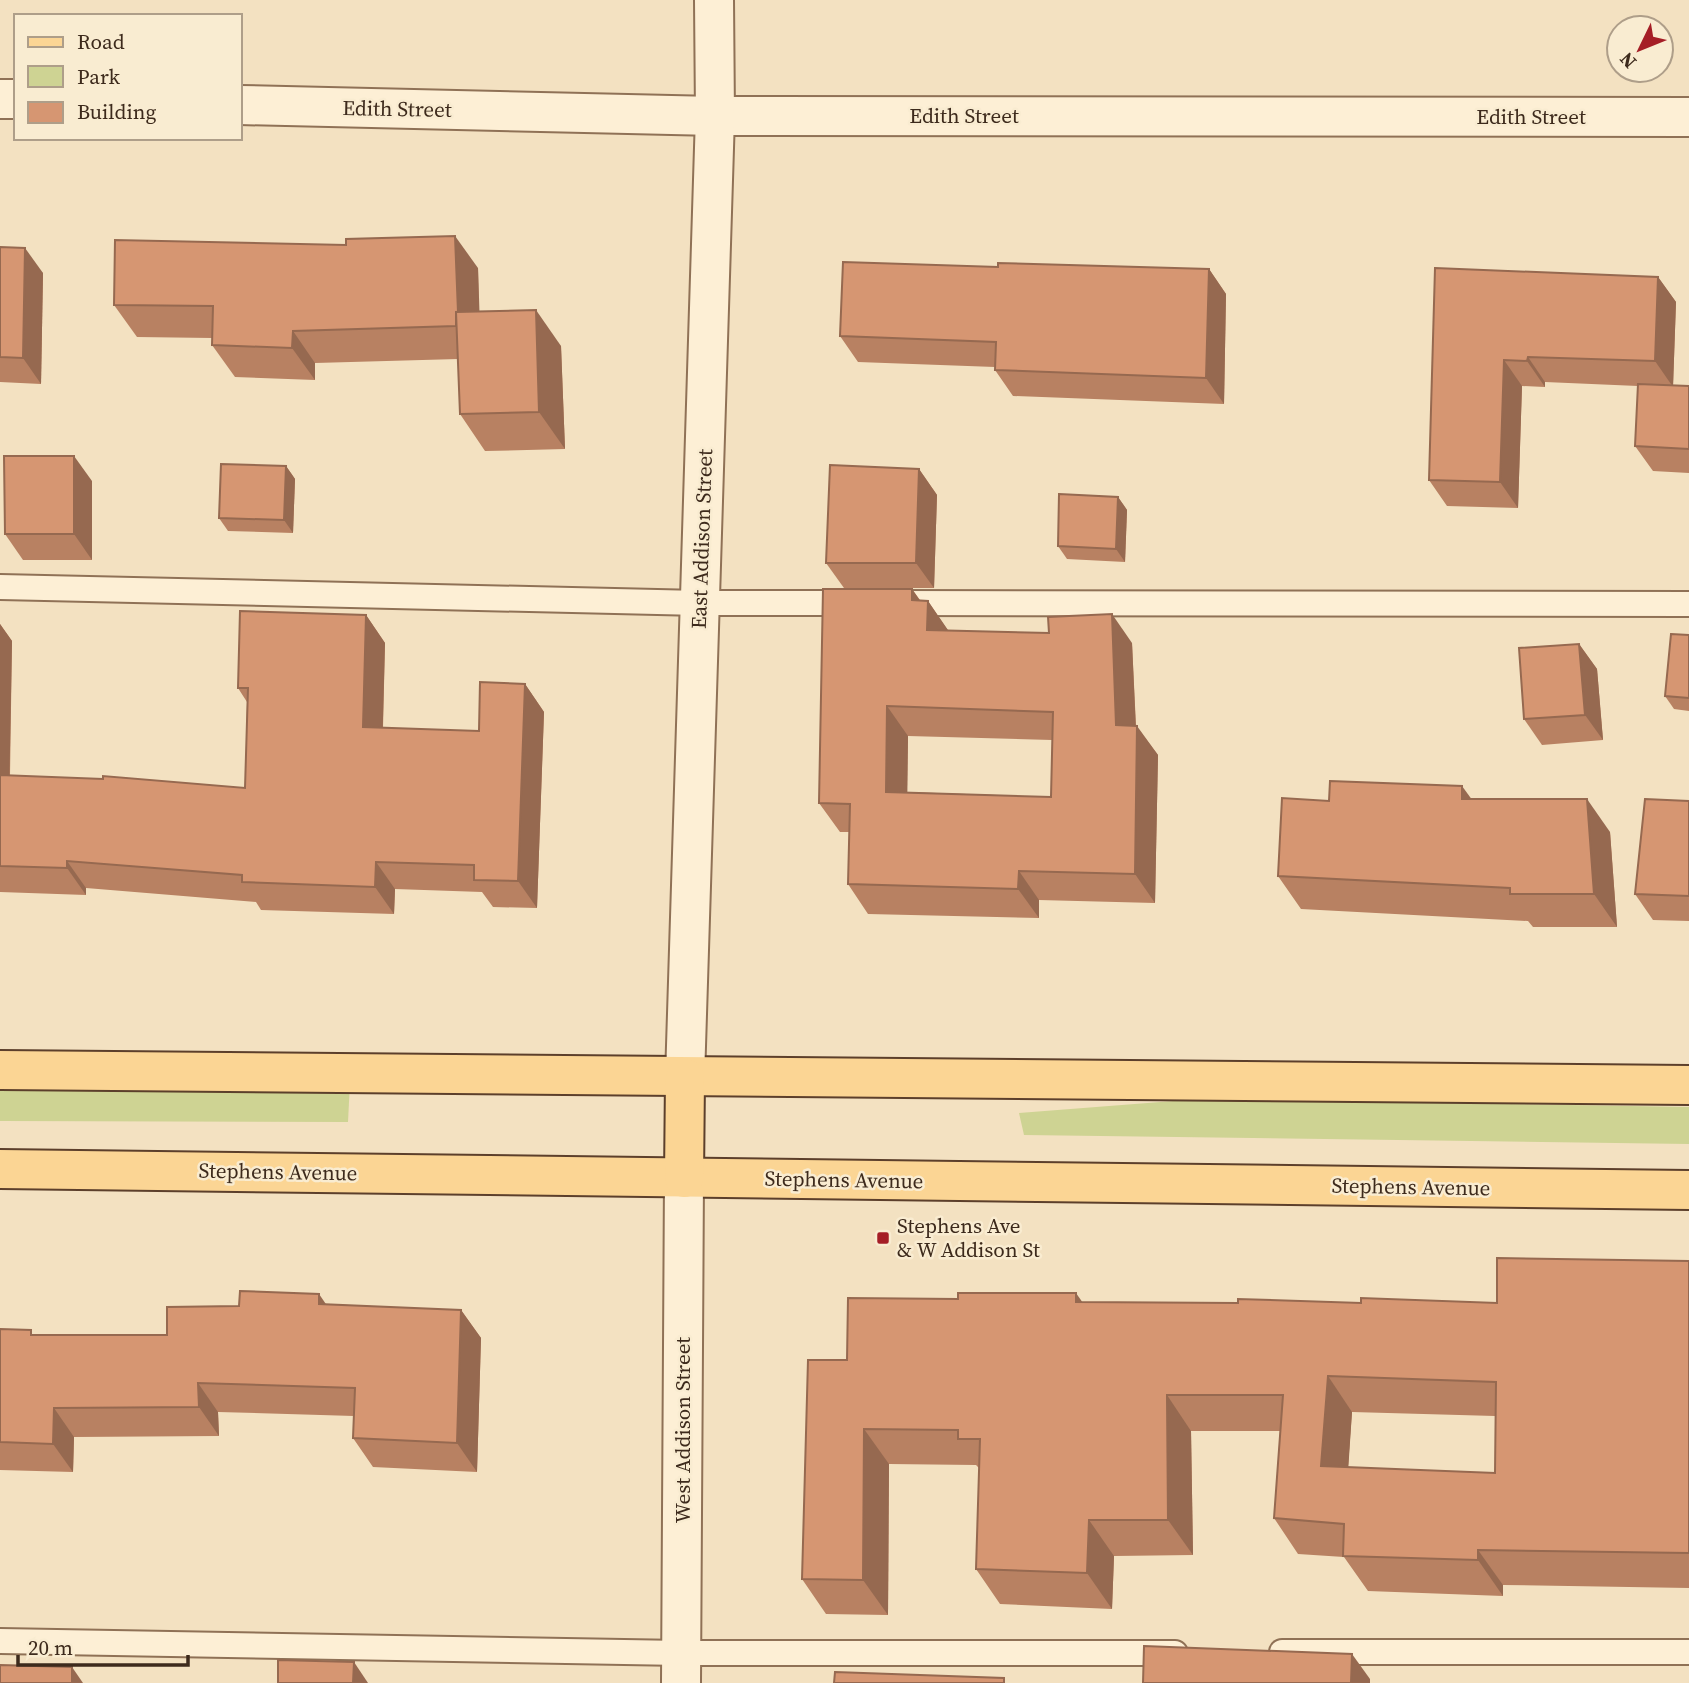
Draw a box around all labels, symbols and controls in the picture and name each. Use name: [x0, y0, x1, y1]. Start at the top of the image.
legend: [14, 14, 242, 140]
north arrow: [1605, 14, 1675, 84]
text: Road: [77, 27, 125, 56]
text: N: [1613, 47, 1642, 75]
text: Park: [77, 62, 121, 91]
street label: Edith Street: [342, 93, 452, 124]
text: Building: [77, 97, 156, 126]
street label: Edith Street: [909, 101, 1019, 130]
street label: Edith Street: [1476, 102, 1586, 131]
street label: East Addison Street: [684, 448, 719, 630]
street label: Stephens Avenue: [198, 1156, 358, 1187]
street label: Stephens Avenue: [764, 1164, 924, 1195]
street label: Stephens Avenue: [1331, 1171, 1491, 1202]
place label: Stephens Ave & W Addison St: [897, 1211, 1040, 1264]
marker: Stephens Ave & W Addison St: [875, 1230, 891, 1246]
street label: West Addison Street: [668, 1337, 697, 1523]
scale bar: [18, 1624, 187, 1668]
text: 20 m: [28, 1633, 73, 1662]

